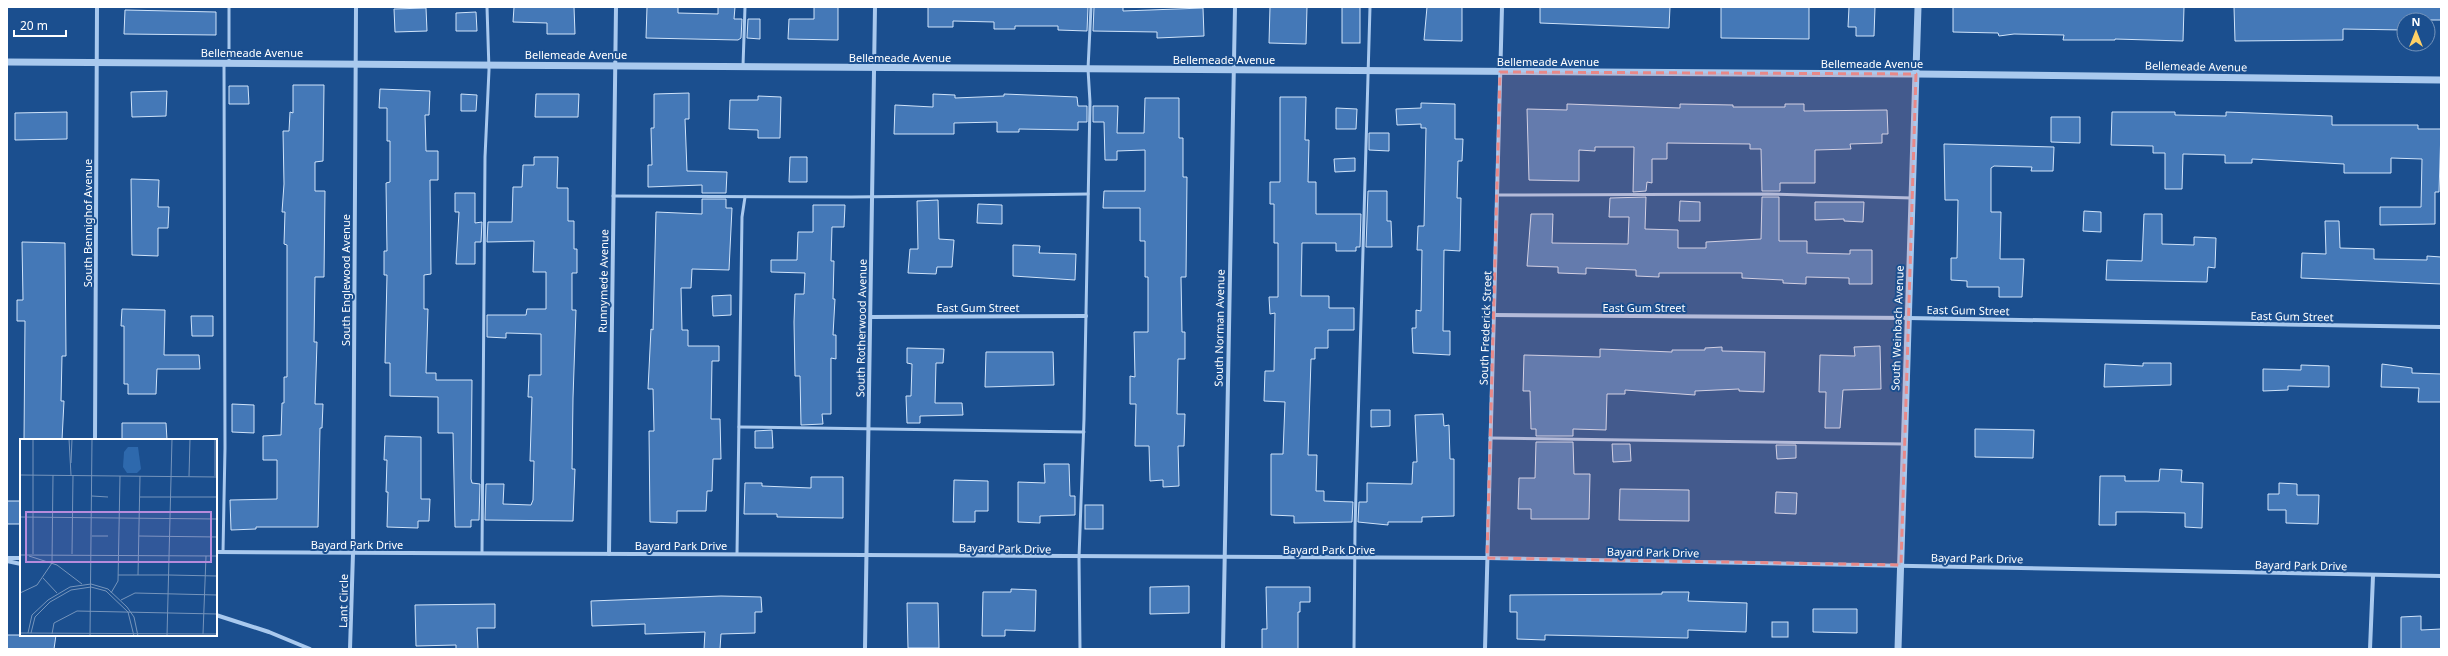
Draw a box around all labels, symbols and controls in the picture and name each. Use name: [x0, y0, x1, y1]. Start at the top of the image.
scale bar: [14, 12, 66, 38]
north arrow: [2396, 12, 2436, 52]
text: N: [2412, 14, 2420, 29]
text: 20 m: [20, 17, 48, 34]
street label: Bellemeade Avenue: [201, 45, 303, 60]
street label: Bellemeade Avenue: [525, 47, 627, 62]
street label: Bellemeade Avenue: [849, 50, 951, 65]
street label: Bellemeade Avenue: [1173, 52, 1275, 67]
street label: Bellemeade Avenue: [1497, 54, 1599, 69]
street label: Bellemeade Avenue: [1821, 56, 1923, 71]
street label: Bellemeade Avenue: [2145, 58, 2247, 74]
street label: South Bennighof Avenue: [80, 159, 95, 287]
street label: South Englewood Avenue: [338, 214, 353, 346]
street label: Runnymede Avenue: [595, 229, 611, 333]
street label: South Rotherwood Avenue: [852, 259, 870, 397]
street label: South Weinbach Avenue: [1887, 265, 1907, 391]
street label: South Norman Avenue: [1210, 269, 1228, 387]
street label: South Frederick Street: [1476, 271, 1494, 385]
street label: East Gum Street: [936, 300, 1020, 315]
street label: East Gum Street: [1602, 300, 1686, 315]
street label: East Gum Street: [1926, 302, 2010, 318]
street label: East Gum Street: [2250, 308, 2334, 324]
inset map: [20, 439, 217, 636]
street label: Bayard Park Drive: [311, 537, 403, 552]
street label: Bayard Park Drive: [635, 538, 727, 553]
street label: Bayard Park Drive: [959, 540, 1051, 556]
street label: Bayard Park Drive: [1283, 542, 1375, 557]
street label: Bayard Park Drive: [1607, 544, 1699, 560]
street label: Bayard Park Drive: [1931, 550, 2023, 566]
street label: Bayard Park Drive: [2255, 557, 2347, 573]
street label: Lant Circle: [335, 574, 351, 628]

